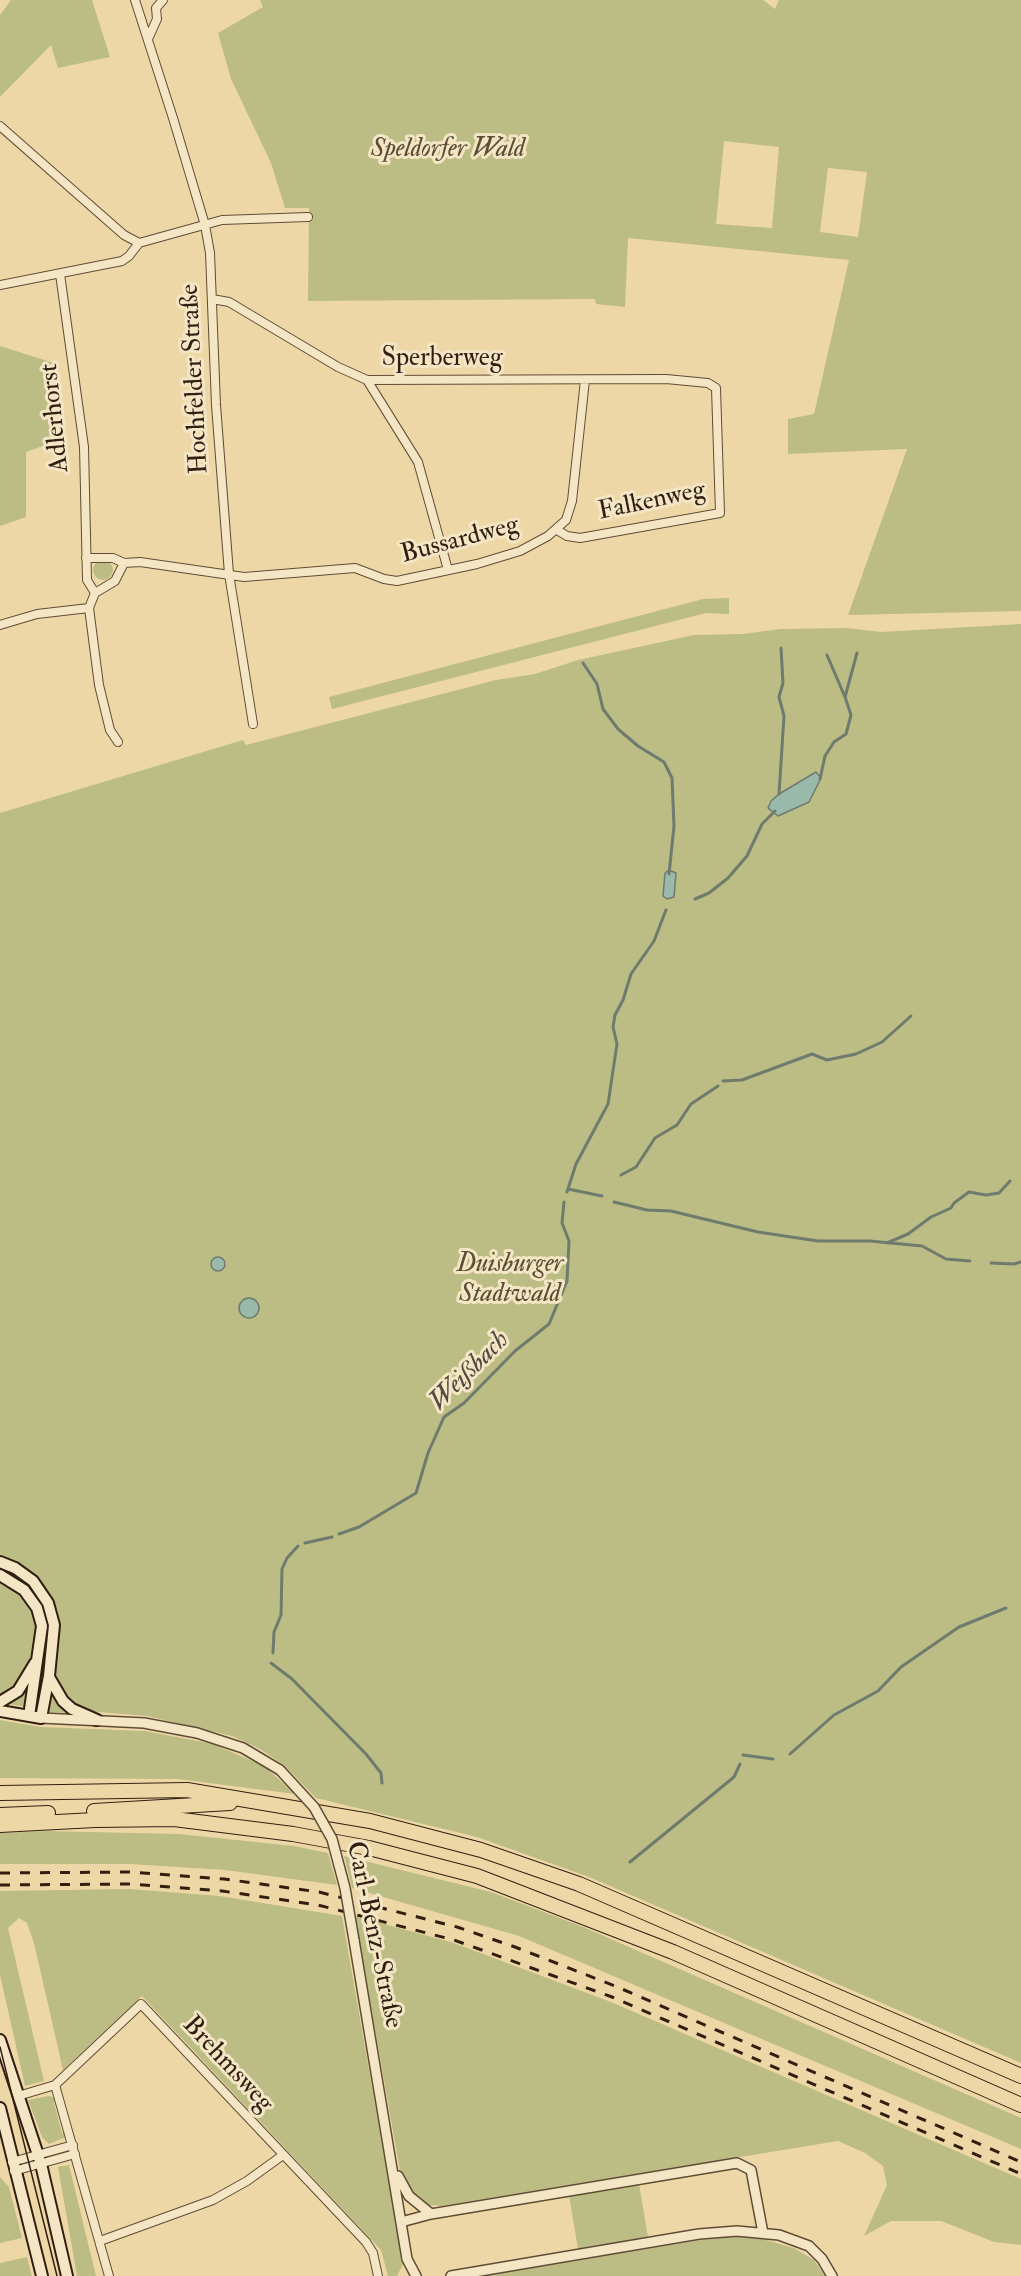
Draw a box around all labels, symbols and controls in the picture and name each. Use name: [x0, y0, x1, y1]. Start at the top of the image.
park label: Speldorfer Wald: [371, 134, 525, 166]
street label: Hochfelder Straße: [175, 283, 217, 475]
street label: Sperberweg: [382, 343, 502, 375]
street label: Adlerhorst: [35, 362, 77, 474]
street label: Falkenweg: [596, 475, 708, 529]
street label: Bussardweg: [398, 510, 522, 572]
park label: Duisburger Stadtwald: [457, 1249, 563, 1310]
water label: Weißbach: [423, 1325, 517, 1419]
street label: Carl-Benz-Straße: [338, 1839, 408, 2031]
street label: Brehmsweg: [175, 2011, 279, 2119]

